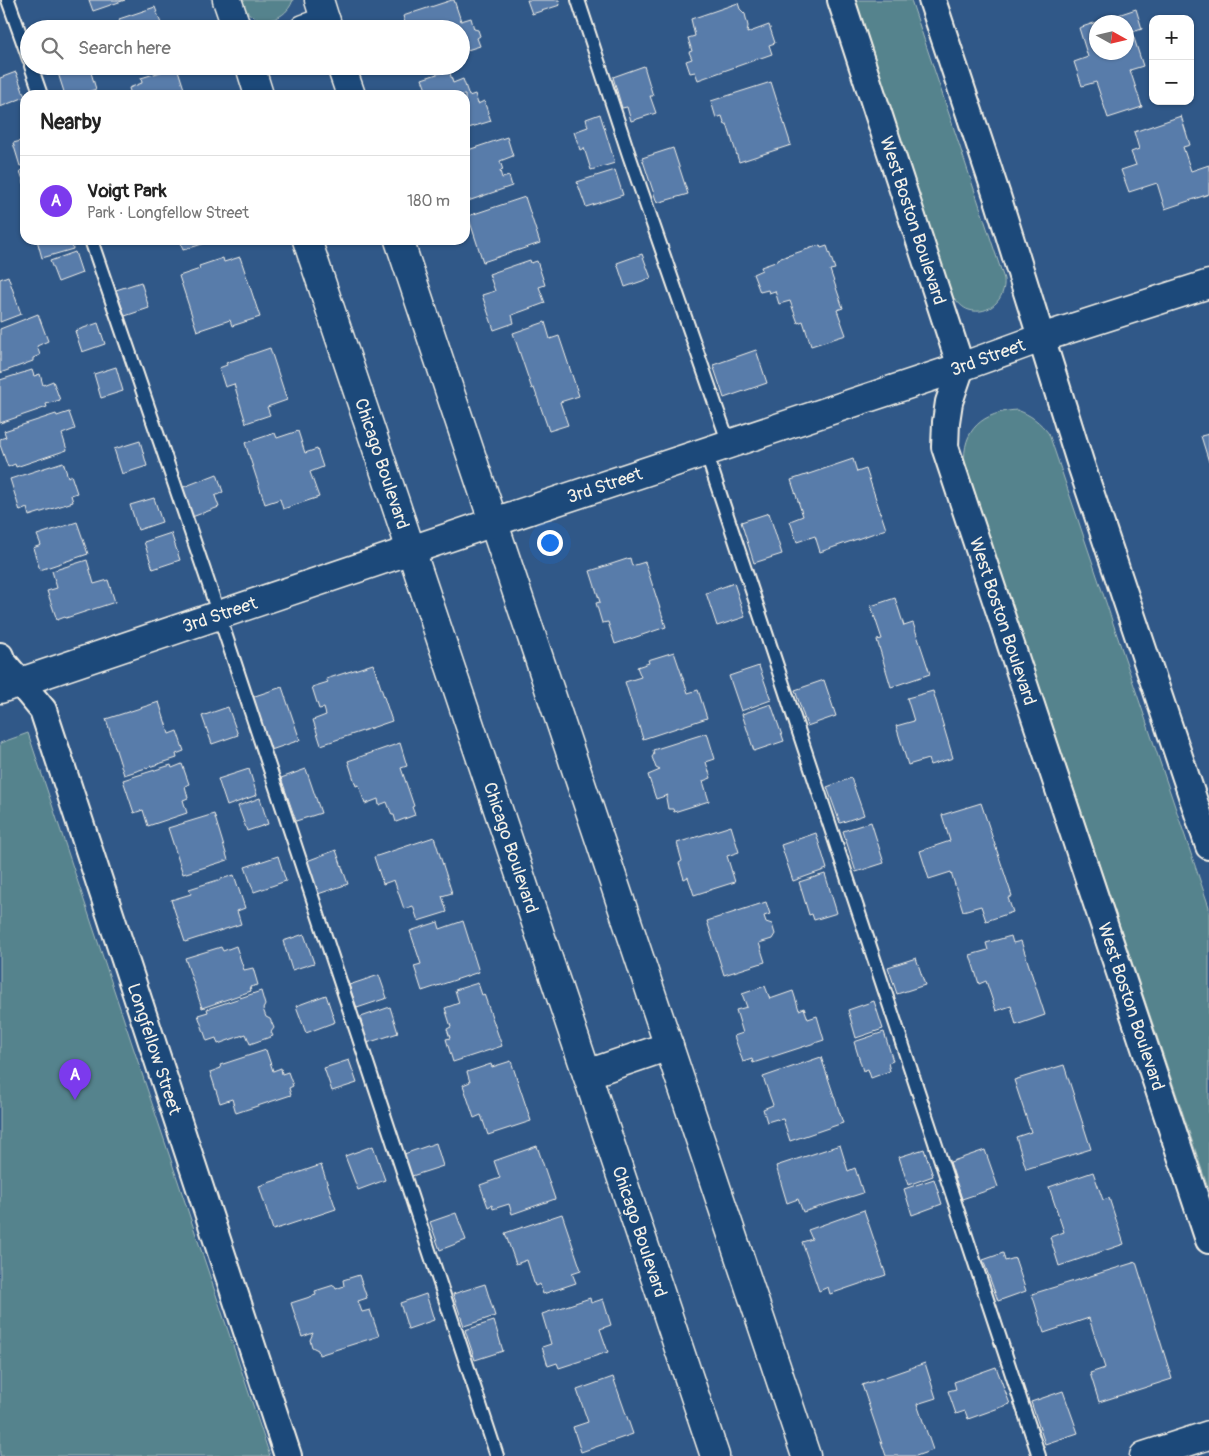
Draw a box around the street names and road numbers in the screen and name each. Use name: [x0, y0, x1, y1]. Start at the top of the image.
street label: West Boston Boulevard: [874, 134, 951, 308]
street label: 3rd Street: [948, 333, 1029, 382]
street label: Chicago Boulevard: [349, 395, 414, 532]
street label: 3rd Street: [564, 462, 646, 509]
street label: West Boston Boulevard: [964, 534, 1041, 708]
street label: 3rd Street: [179, 592, 261, 639]
street label: Chicago Boulevard: [478, 779, 543, 916]
street label: West Boston Boulevard: [1092, 920, 1169, 1094]
street label: Longfellow Street: [122, 980, 186, 1118]
street label: Chicago Boulevard: [607, 1163, 672, 1300]

